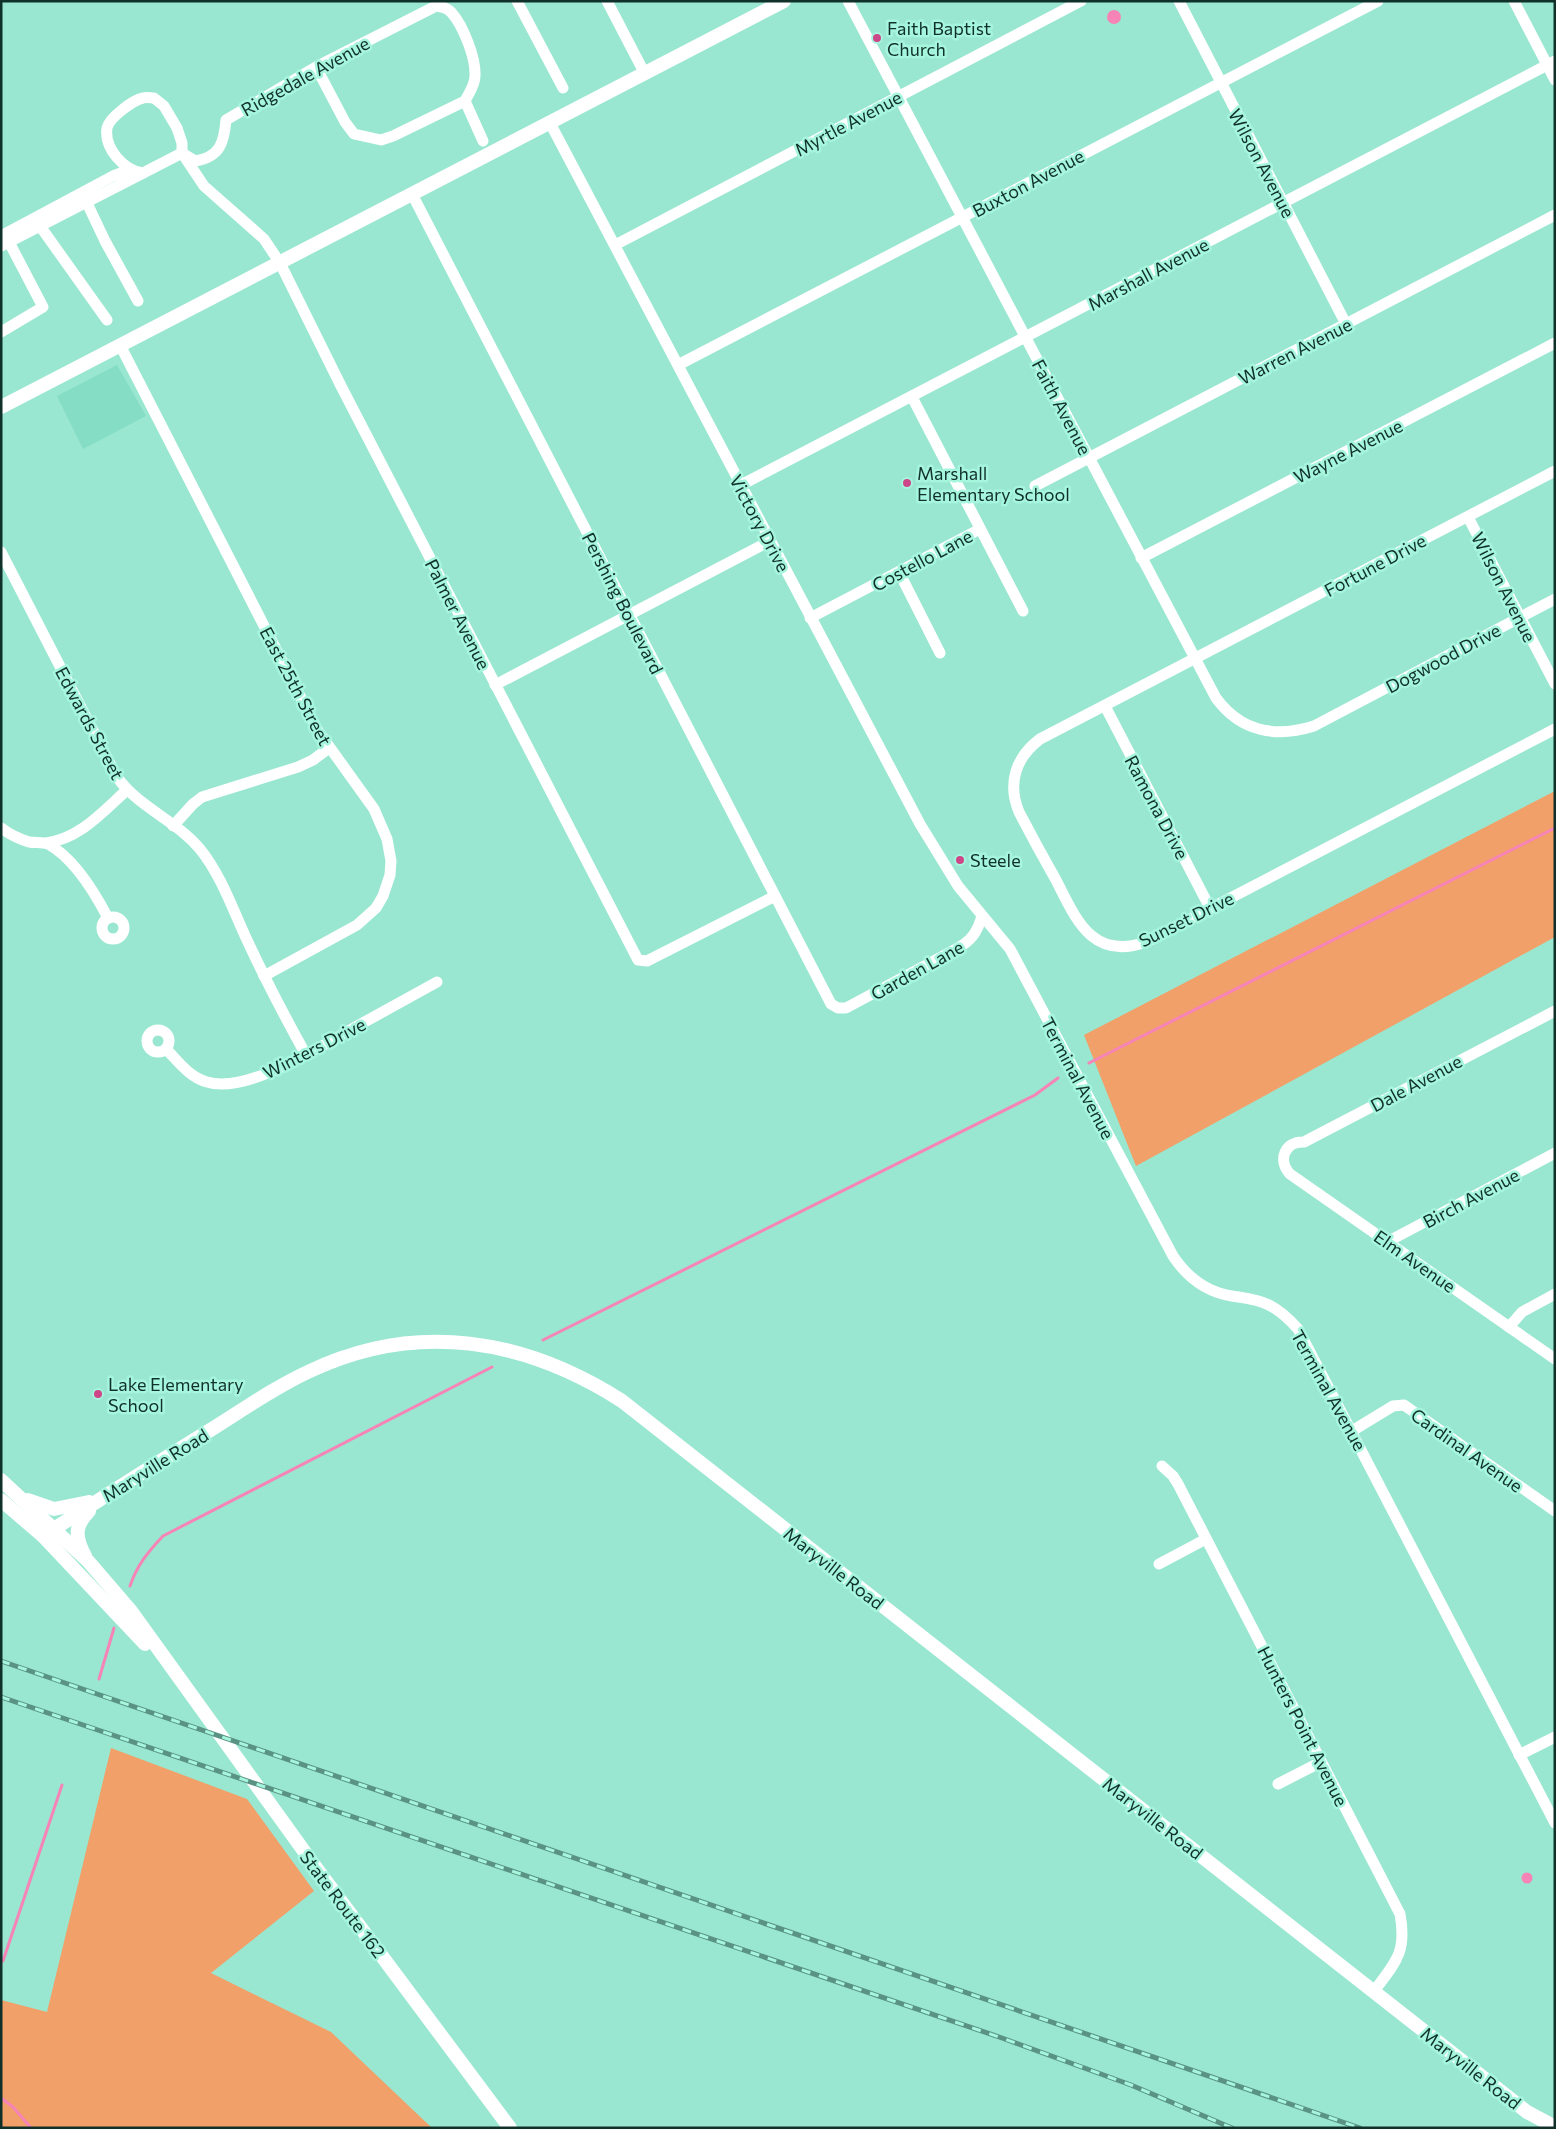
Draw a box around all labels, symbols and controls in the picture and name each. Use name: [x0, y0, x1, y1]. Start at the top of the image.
place label: Faith Baptist Church: [887, 17, 991, 60]
street label: Ridgedale Avenue: [237, 32, 373, 120]
marker: Faith Baptist Church: [871, 32, 883, 44]
street label: Myrtle Avenue: [791, 86, 905, 160]
street label: Wilson Avenue: [1224, 105, 1300, 221]
street label: Buxton Avenue: [969, 144, 1087, 222]
street label: Marshall Avenue: [1084, 233, 1212, 315]
street label: Warren Avenue: [1235, 313, 1355, 389]
street label: Faith Avenue: [1028, 355, 1096, 459]
street label: Wayne Avenue: [1290, 414, 1406, 488]
place label: Marshall Elementary School: [917, 462, 1070, 505]
street label: Victory Drive: [725, 470, 795, 576]
marker: Marshall Elementary School: [901, 477, 913, 489]
street label: Costello Lane: [868, 524, 976, 596]
street label: Pershing Boulevard: [578, 528, 668, 678]
street label: Wilson Avenue: [1467, 528, 1541, 646]
street label: Fortune Drive: [1320, 529, 1430, 601]
street label: Palmer Avenue: [421, 555, 495, 673]
street label: Dogwood Drive: [1382, 619, 1504, 697]
street label: East 25th Street: [255, 623, 337, 749]
street label: Edwards Street: [51, 663, 129, 783]
street label: Ramona Drive: [1120, 751, 1194, 863]
place label: Steele: [970, 849, 1021, 871]
marker: Steele: [954, 854, 966, 866]
street label: Sunset Drive: [1135, 887, 1237, 951]
street label: Garden Lane: [867, 935, 967, 1005]
street label: Winters Drive: [259, 1013, 369, 1083]
street label: Terminal Avenue: [1037, 1013, 1119, 1143]
street label: Dale Avenue: [1367, 1050, 1465, 1116]
street label: Birch Avenue: [1419, 1163, 1523, 1233]
street label: Elm Avenue: [1370, 1225, 1460, 1297]
street label: Terminal Avenue: [1287, 1326, 1371, 1454]
place label: Lake Elementary School: [108, 1373, 244, 1416]
marker: Lake Elementary School: [92, 1388, 104, 1400]
street label: Cardinal Avenue: [1407, 1403, 1527, 1497]
street label: Maryville Road: [98, 1424, 212, 1506]
street label: Maryville Road: [780, 1522, 888, 1614]
street label: Hunters Point Avenue: [1253, 1642, 1353, 1810]
street label: Maryville Road: [1099, 1772, 1207, 1864]
street label: State Route 162: [296, 1846, 390, 1962]
street label: Maryville Road: [1417, 2022, 1525, 2114]

